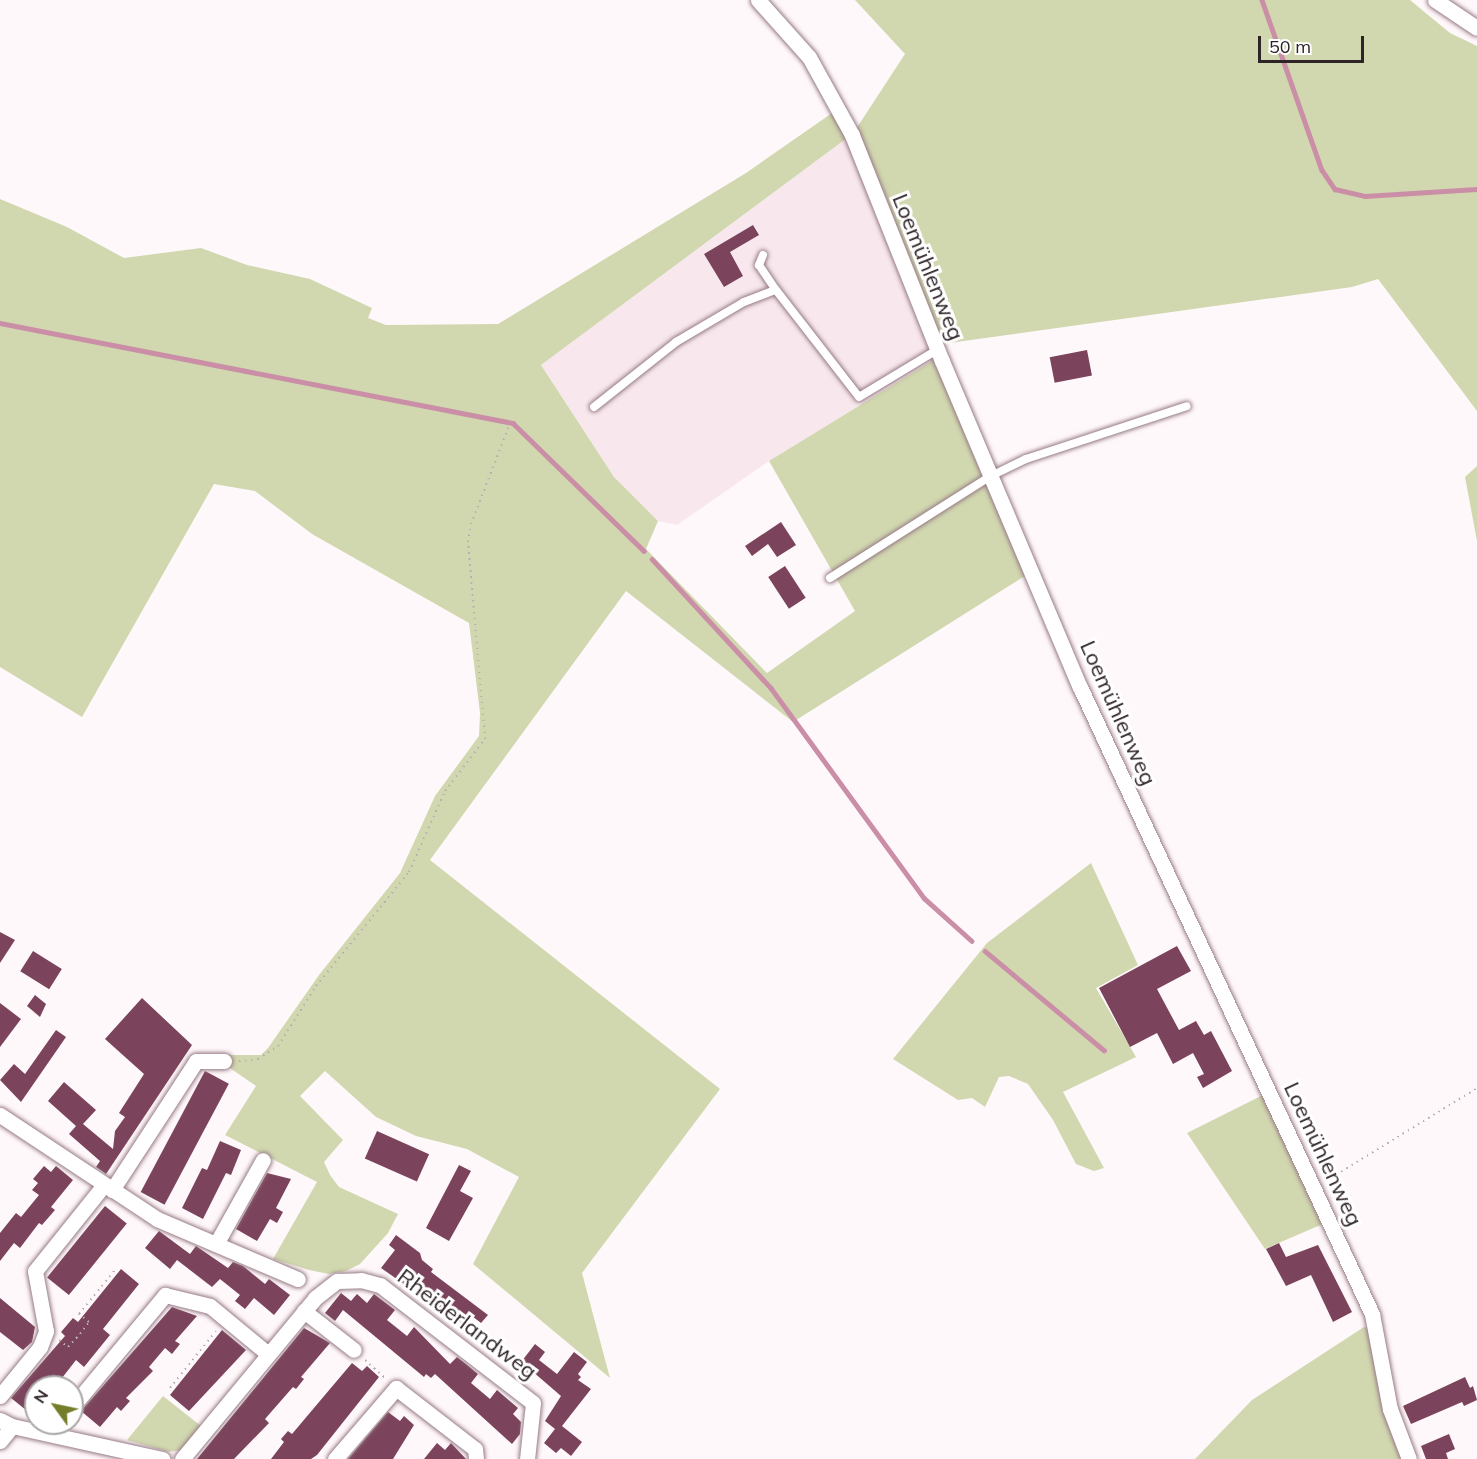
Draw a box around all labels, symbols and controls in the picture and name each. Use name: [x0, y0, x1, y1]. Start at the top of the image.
scale bar: [1261, 24, 1368, 62]
text: 50 m: [1269, 35, 1311, 58]
street label: Loemühlenweg: [887, 190, 969, 344]
street label: Loemühlenweg: [1074, 637, 1162, 789]
street label: Loemühlenweg: [1278, 1078, 1368, 1230]
street label: Rheiderlandweg: [392, 1263, 542, 1385]
north arrow: [24, 1375, 84, 1435]
text: N: [29, 1386, 52, 1407]

